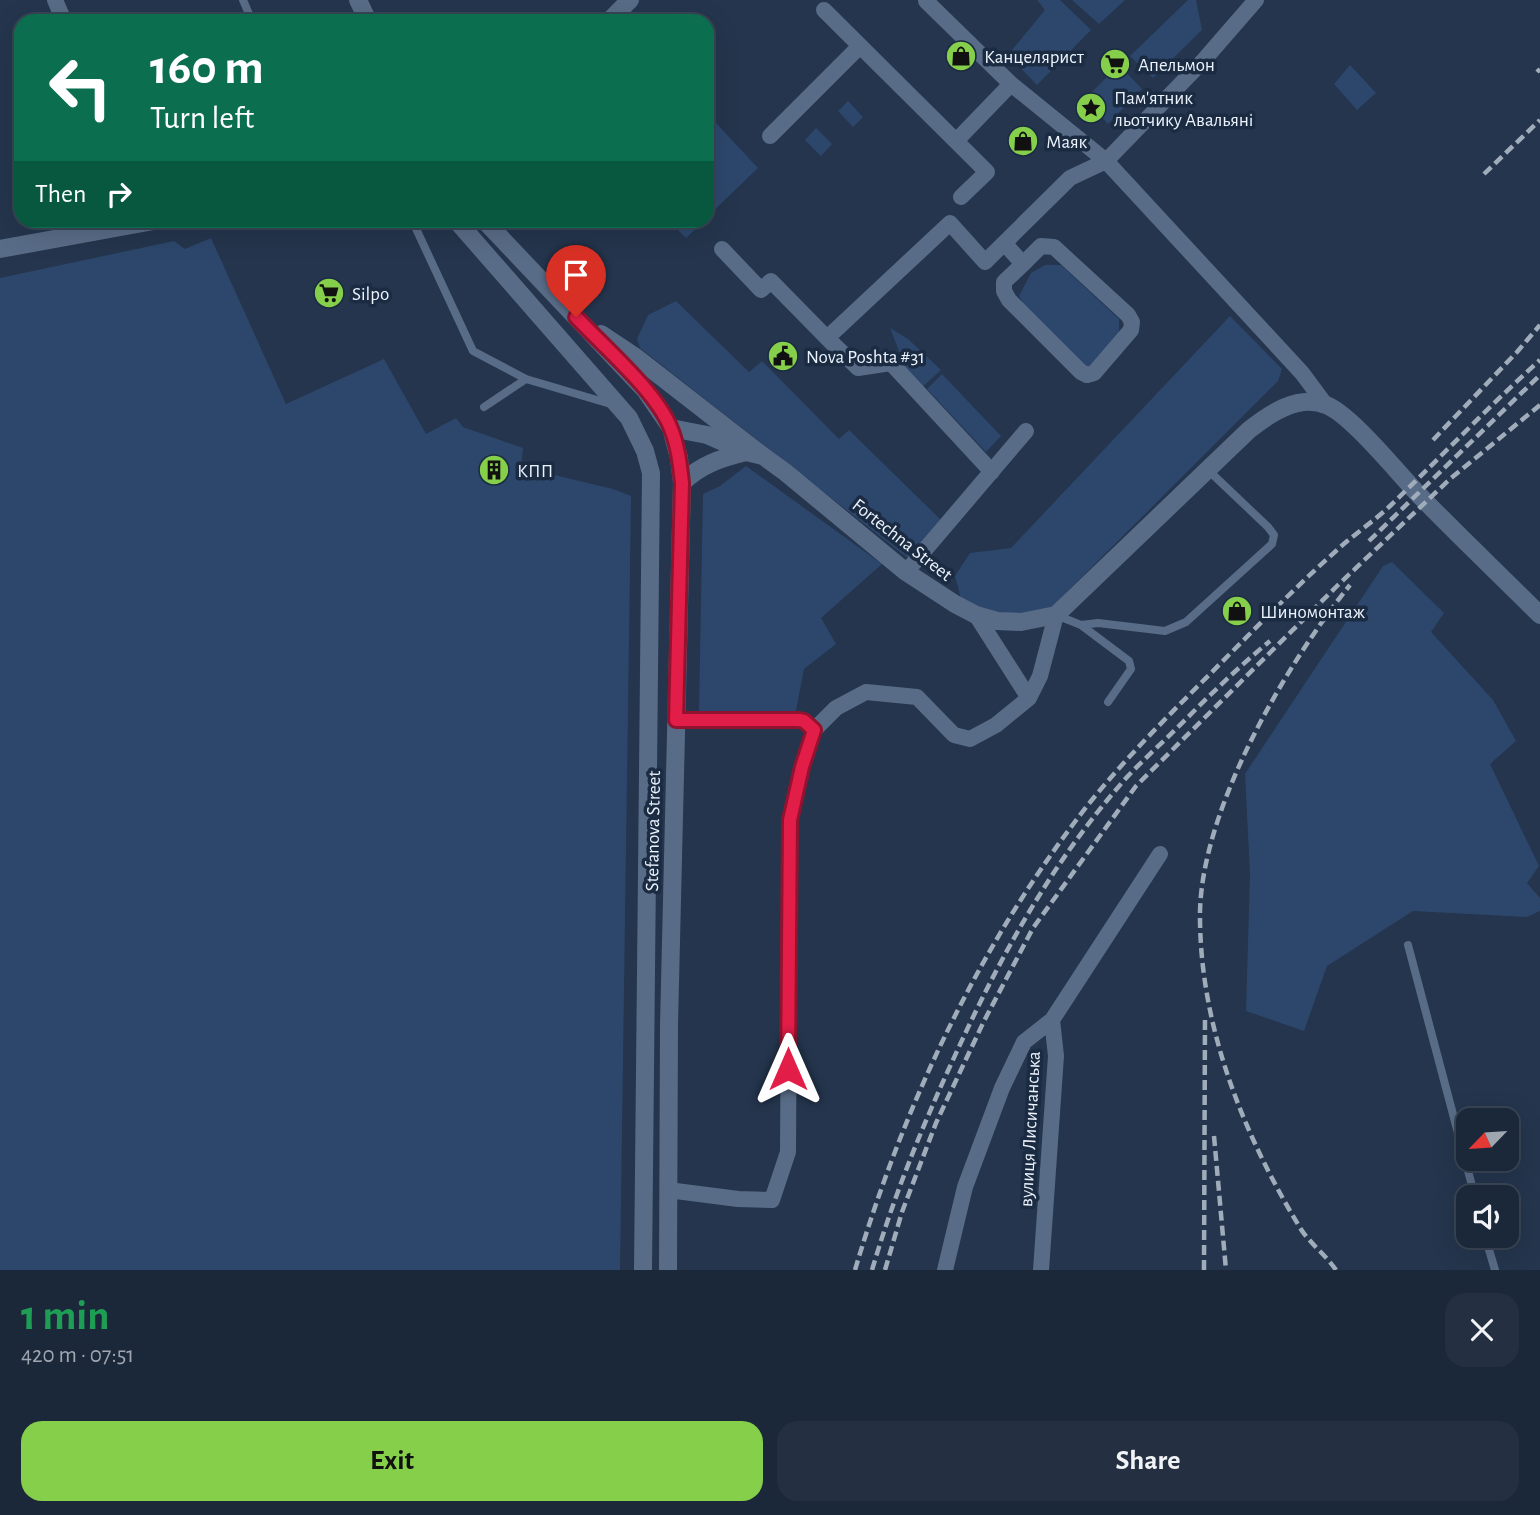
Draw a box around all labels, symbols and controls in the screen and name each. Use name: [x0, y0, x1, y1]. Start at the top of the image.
shop icon: Канцелярист: [944, 39, 978, 73]
icon: left: [35, 42, 126, 133]
text: 160 m: [150, 44, 264, 93]
supermarket icon: Апельмон: [1098, 47, 1132, 81]
place label: Канцелярист: [984, 48, 1084, 67]
place label: Апельмон: [1138, 56, 1215, 75]
place label: Пам'ятник льотчику Авальяні: [1114, 89, 1253, 130]
place icon: Пам'ятник льотчику Авальяні: [1074, 91, 1108, 125]
text: Turn left: [150, 102, 254, 134]
shop icon: Маяк: [1006, 124, 1040, 158]
place label: Маяк: [1046, 133, 1088, 152]
icon: right: [100, 175, 138, 213]
text: Then: [35, 181, 86, 207]
pin: [546, 245, 606, 317]
icon: arrive: [557, 256, 595, 294]
supermarket icon: Silpo: [312, 276, 346, 310]
place label: Silpo: [352, 285, 389, 304]
public building icon: Nova Poshta #31: [766, 339, 800, 373]
place label: Nova Poshta #31: [806, 348, 925, 367]
building icon: КПП: [477, 453, 511, 487]
place label: КПП: [517, 462, 553, 481]
street label: Fortechna Street: [849, 495, 956, 585]
shop icon: Шиномонтаж: [1220, 594, 1254, 628]
place label: Шиномонтаж: [1260, 603, 1366, 622]
street label: Stefanova Street: [643, 770, 664, 892]
position arrow: [751, 1032, 825, 1106]
street label: вулиця Лисичанська: [1017, 1051, 1044, 1207]
north arrow: [1456, 1108, 1519, 1171]
map controls: [1456, 1108, 1519, 1248]
button: sound: [1456, 1185, 1519, 1248]
button: close: [1445, 1293, 1519, 1367]
text: 1 min: [21, 1295, 110, 1337]
text: 420 m · 07:51: [21, 1344, 134, 1367]
button: Exit: [21, 1421, 763, 1501]
button: Share: [777, 1421, 1519, 1501]

